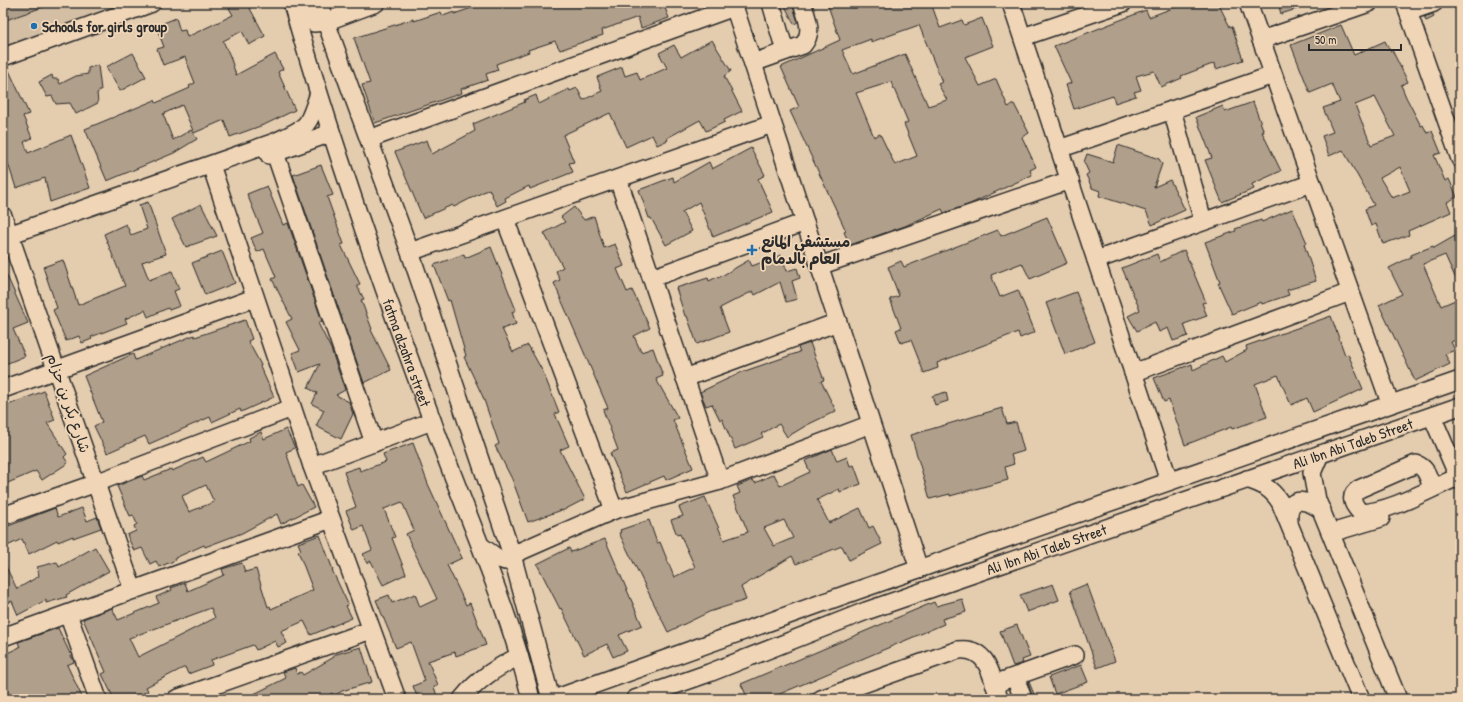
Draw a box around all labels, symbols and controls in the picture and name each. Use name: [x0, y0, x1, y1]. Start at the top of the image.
place label: Schools for girls group: [42, 16, 167, 38]
marker: Schools for girls group: [29, 21, 39, 31]
scale bar: [1309, 26, 1401, 52]
text: 50 m: [1315, 31, 1336, 48]
place label: مستشفى المانع العام بالدمام: [761, 231, 850, 270]
marker: مستشفى المانع العام بالدمام: [746, 244, 758, 256]
street label: fatma alzahra street: [378, 296, 437, 410]
street label: شارع بكر بن حزام: [41, 350, 96, 456]
street label: Ali Ibn Abi Taleb Street: [1290, 412, 1416, 474]
street label: Ali Ibn Abi Taleb Street: [983, 518, 1110, 579]

